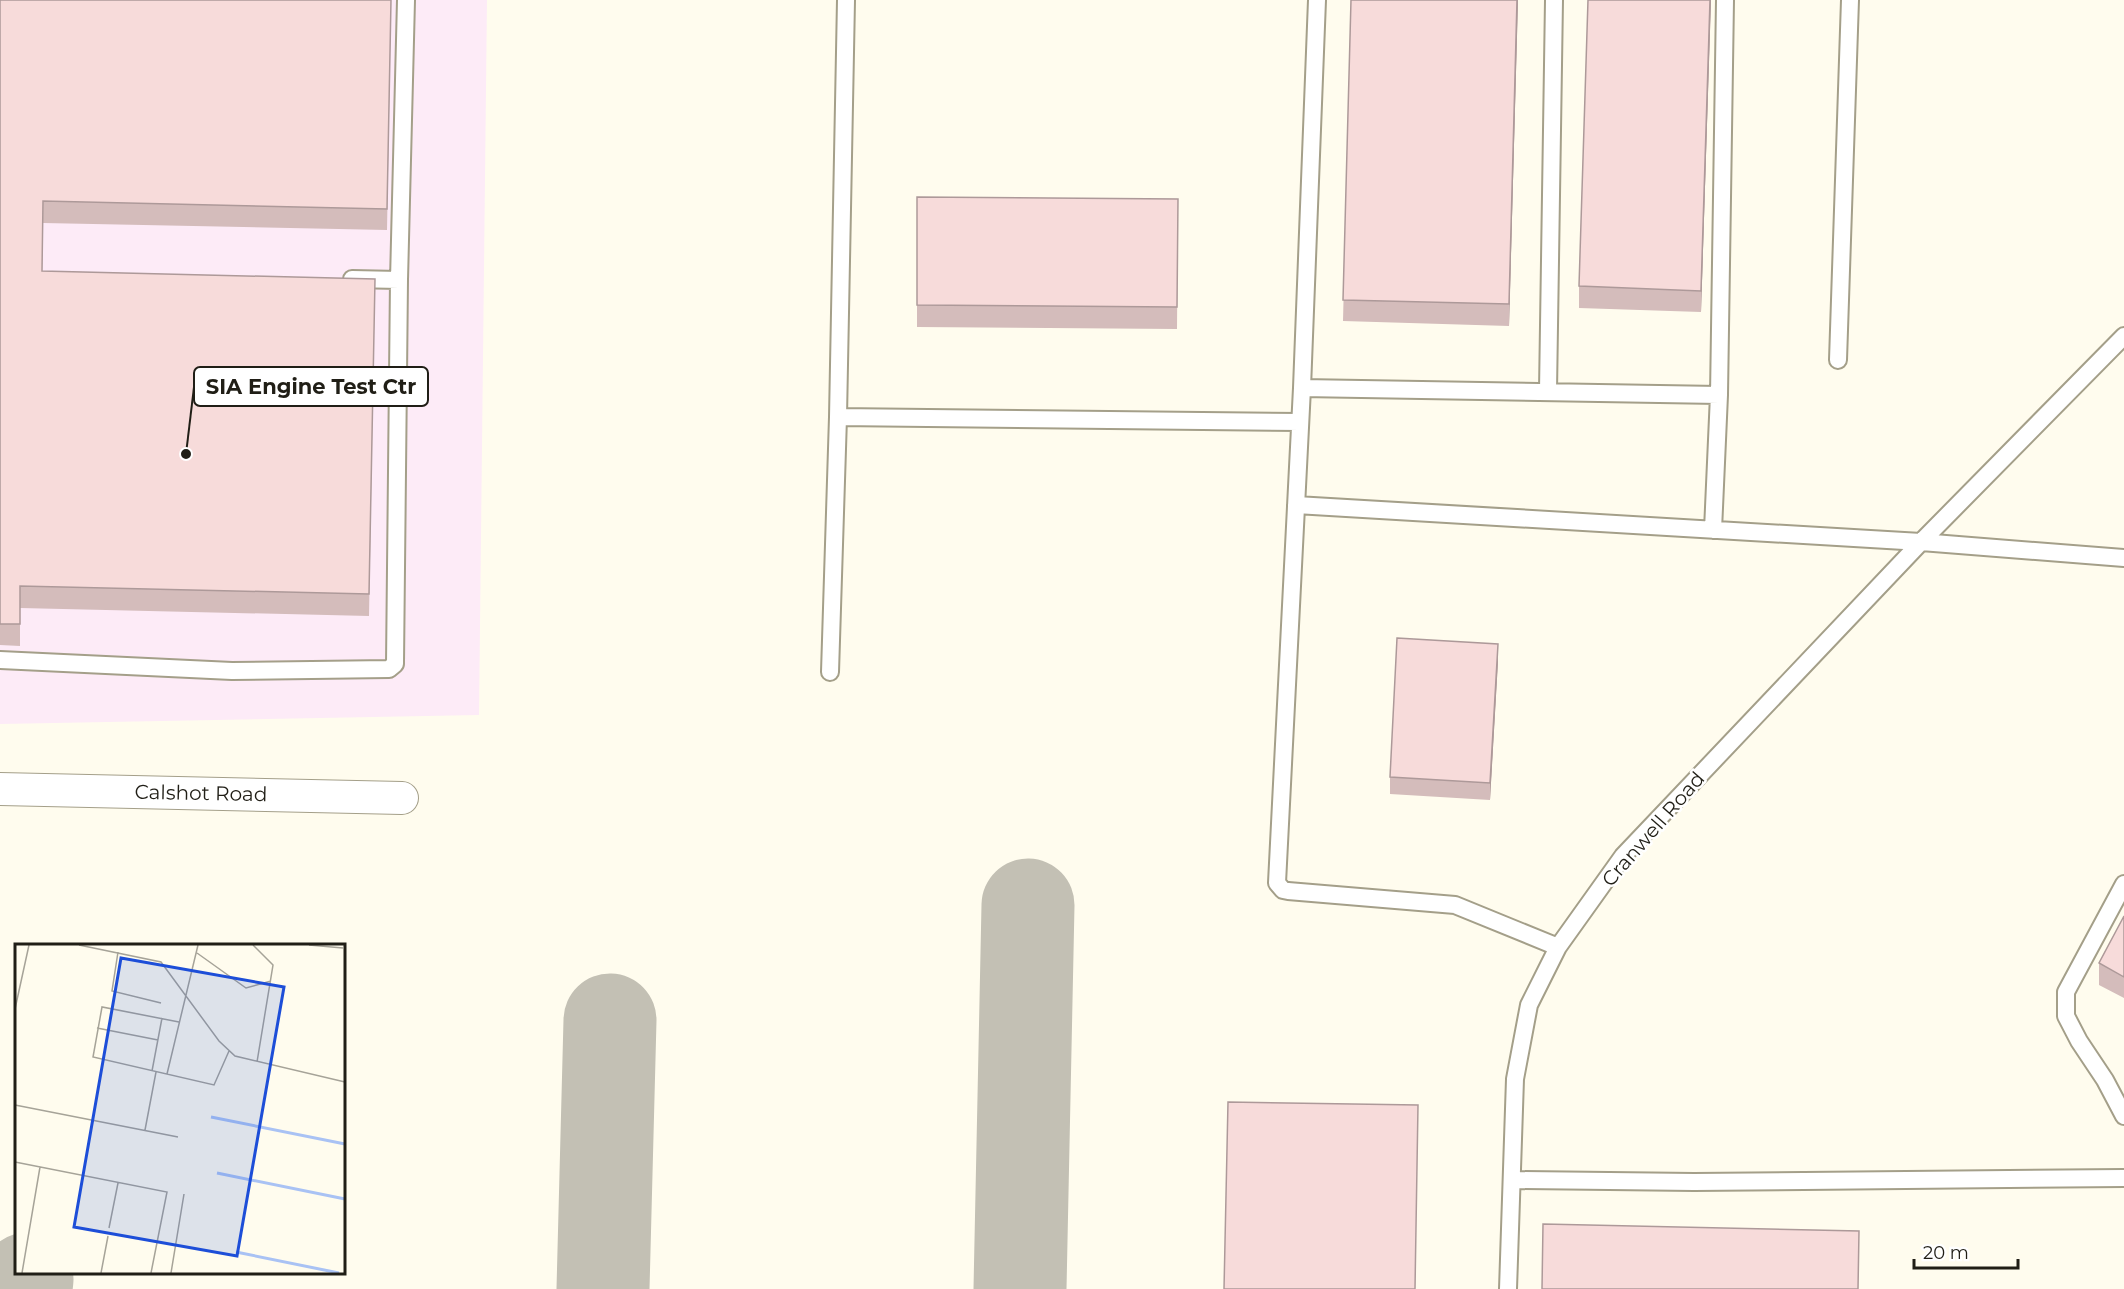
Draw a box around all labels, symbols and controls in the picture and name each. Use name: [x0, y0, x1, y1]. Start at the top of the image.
callout: SIA Engine Test Ctr: [194, 367, 428, 406]
text: SIA Engine Test Ctr: [206, 374, 416, 399]
street label: Cranwell Road: [1597, 767, 1709, 891]
street label: Calshot Road: [134, 780, 268, 806]
inset map: [15, 944, 345, 1274]
scale bar: [1914, 1232, 2018, 1270]
text: 20 m: [1923, 1242, 1969, 1264]

